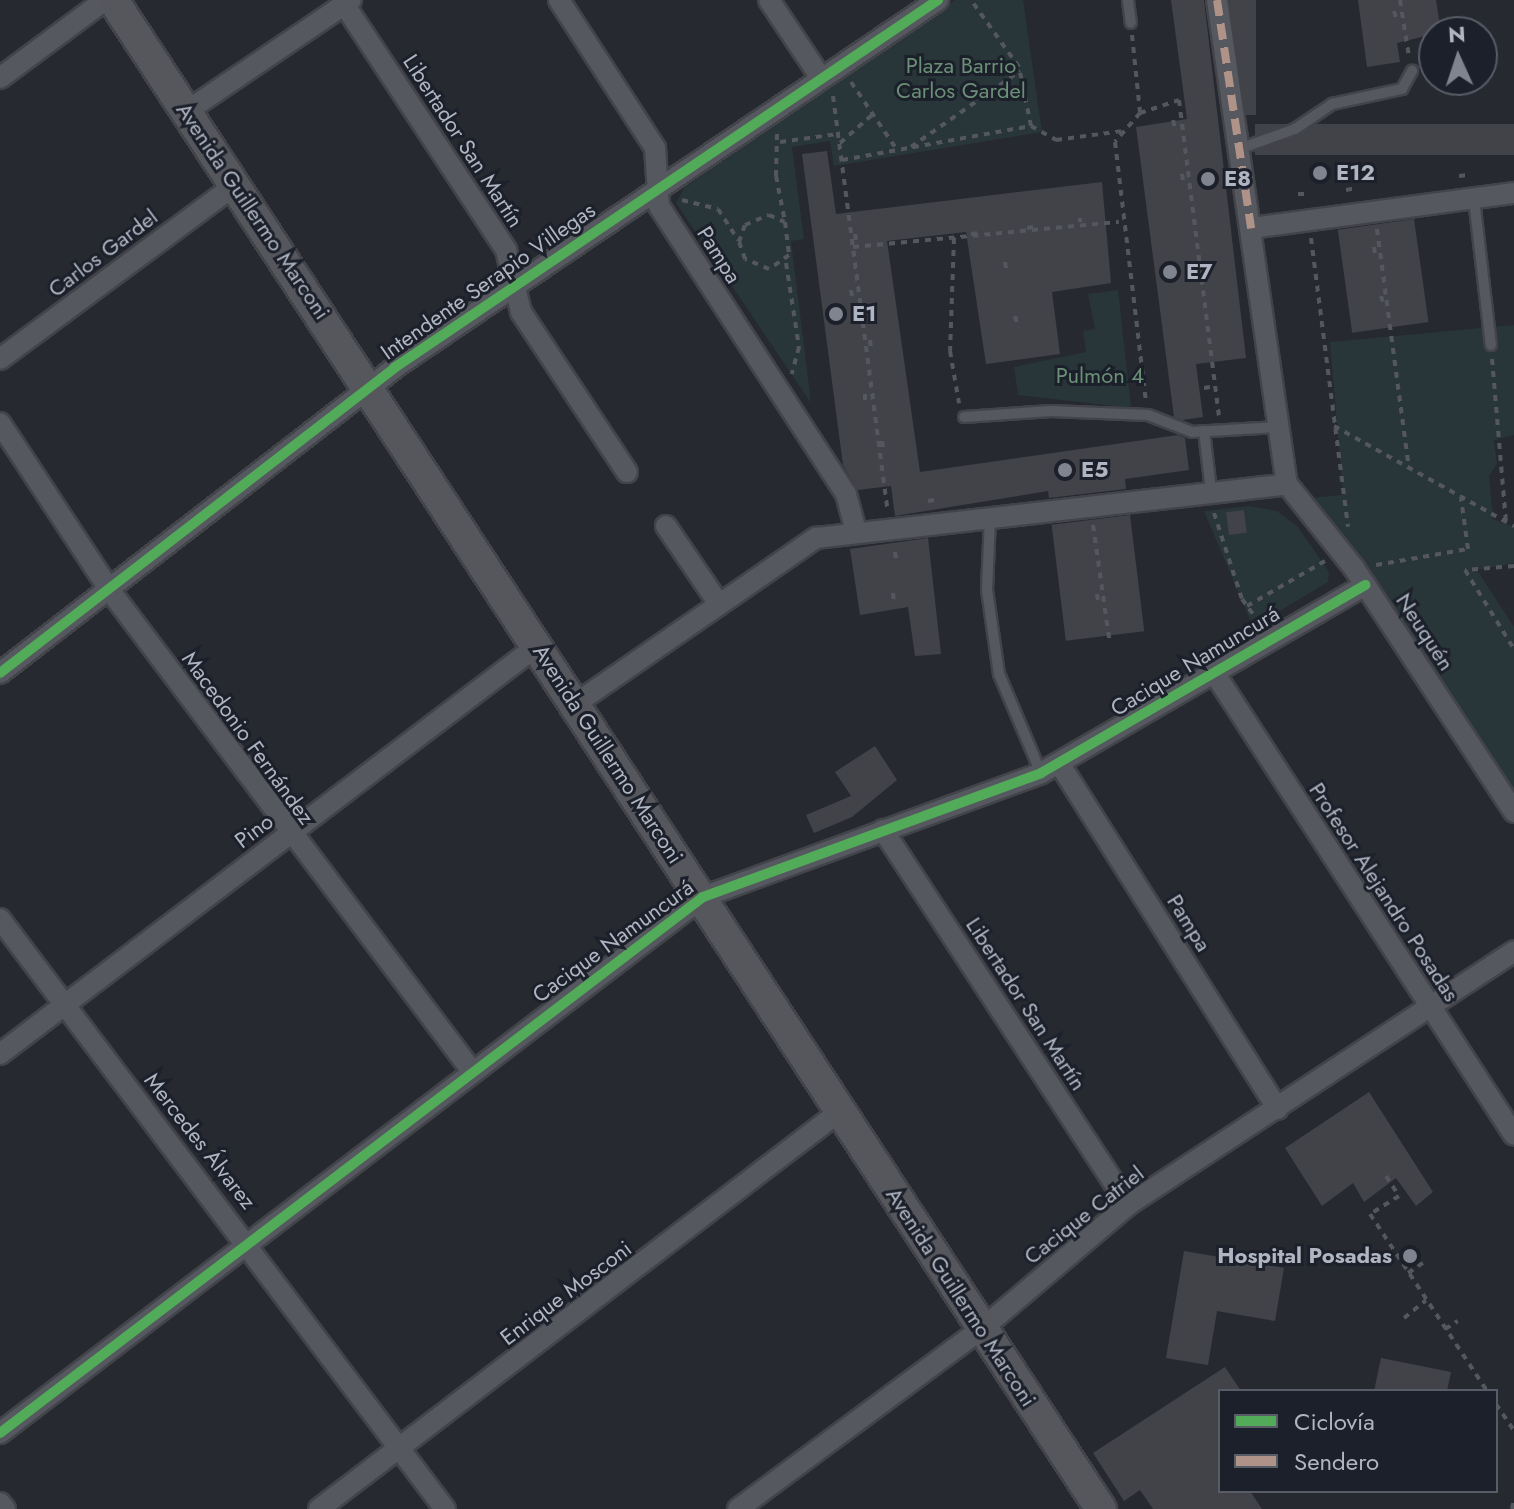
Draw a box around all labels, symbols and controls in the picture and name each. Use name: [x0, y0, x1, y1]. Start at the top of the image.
north arrow: [1418, 16, 1498, 96]
text: N: [1447, 18, 1466, 50]
street label: Libertador San Martín: [397, 50, 529, 232]
park label: Plaza Barrio Carlos Gardel: [896, 52, 1026, 104]
street label: Avenida Guillermo Marconi: [171, 98, 335, 324]
place label: E12: [1336, 160, 1375, 186]
marker: E12: [1311, 164, 1329, 182]
place label: E8: [1224, 166, 1251, 192]
marker: E8: [1199, 170, 1217, 188]
street label: Intendente Serapio Villegas: [376, 197, 600, 365]
street label: Carlos Gardel: [43, 203, 163, 303]
street label: Pampa: [691, 222, 747, 288]
place label: E7: [1186, 259, 1213, 285]
marker: E7: [1161, 263, 1179, 281]
place label: E1: [852, 301, 876, 327]
marker: E1: [827, 305, 845, 323]
park label: Pulmón 4: [1056, 363, 1144, 389]
place label: E5: [1081, 457, 1108, 483]
marker: E5: [1056, 461, 1074, 479]
street label: Neuquén: [1390, 588, 1460, 676]
street label: Cacique Namuncurá: [1106, 600, 1284, 722]
street label: Avenida Guillermo Marconi: [527, 640, 689, 868]
street label: Macedonio Fernández: [176, 646, 320, 830]
street label: Profesor Alejandro Posadas: [1303, 778, 1465, 1006]
street label: Pino: [230, 808, 278, 854]
street label: Cacique Namuncurá: [528, 874, 698, 1008]
street label: Pampa: [1161, 890, 1217, 956]
street label: Libertador San Martín: [960, 913, 1092, 1095]
street label: Mercedes Álvarez: [139, 1068, 261, 1214]
street label: Cacique Catriel: [1019, 1160, 1149, 1270]
street label: Avenida Guillermo Marconi: [880, 1183, 1042, 1411]
street label: Enrique Mosconi: [495, 1235, 637, 1351]
place label: Hospital Posadas: [1217, 1243, 1392, 1269]
marker: Hospital Posadas: [1399, 1245, 1421, 1267]
legend: [1218, 1389, 1498, 1493]
text: Ciclovía: [1294, 1404, 1375, 1439]
text: Sendero: [1294, 1444, 1379, 1479]

